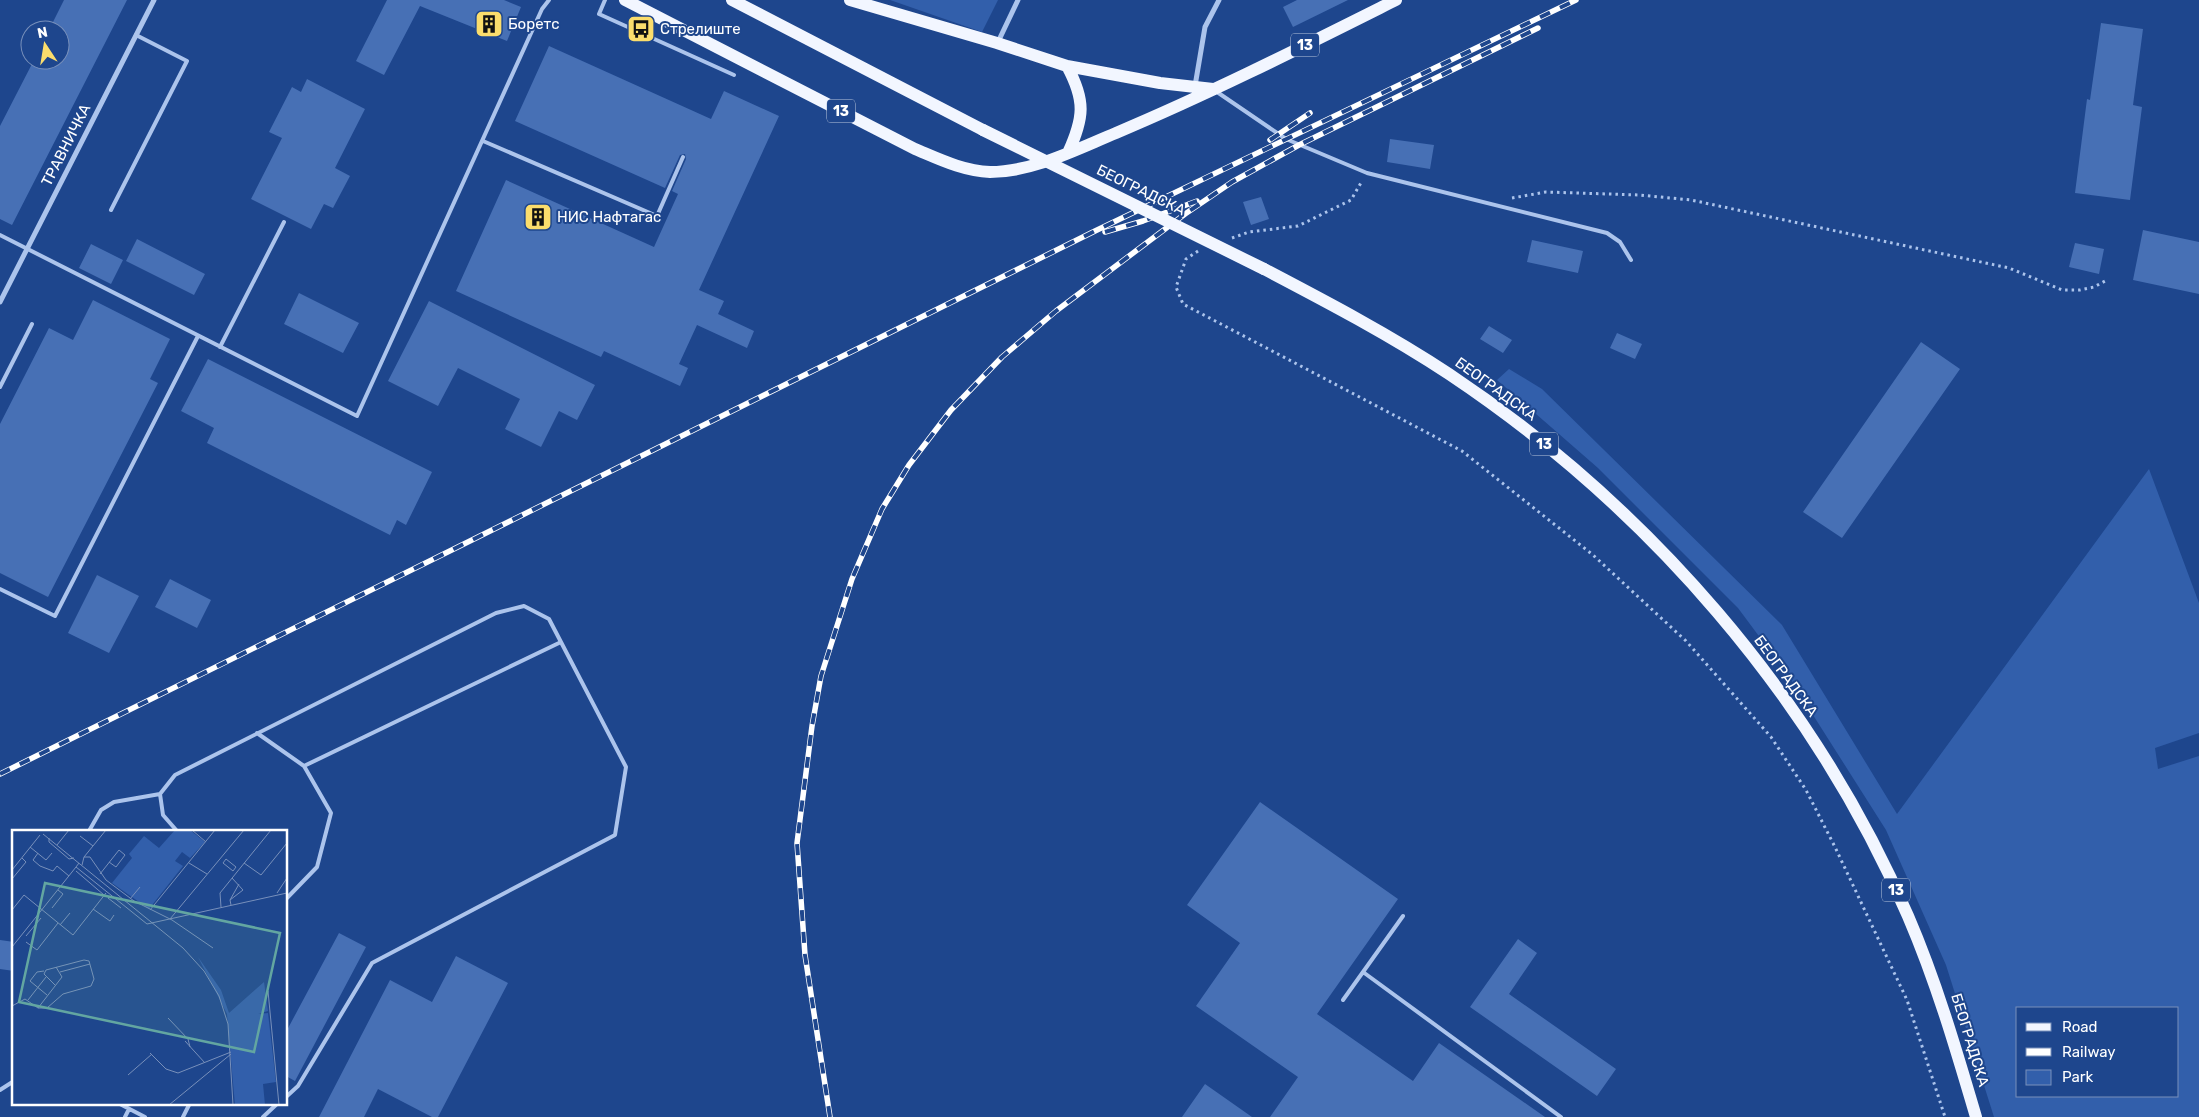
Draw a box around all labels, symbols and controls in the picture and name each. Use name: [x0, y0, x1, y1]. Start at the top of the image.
building icon: Боретс: [474, 9, 504, 39]
bus stop icon: Стрелиште: [626, 14, 656, 44]
place label: Боретс: [508, 15, 560, 33]
north arrow: [20, 20, 70, 70]
place label: Стрелиште: [660, 20, 741, 38]
text: N: [36, 23, 49, 42]
road number: 13: [1291, 34, 1319, 56]
road number: 13: [827, 100, 855, 122]
street label: ТРАВНИЧКА: [38, 101, 94, 189]
street label: БЕОГРАДСКА: [1094, 161, 1188, 219]
building icon: НИС Нафтагас: [523, 202, 553, 232]
place label: НИС Нафтагас: [557, 208, 661, 226]
street label: БЕОГРАДСКА: [1452, 353, 1540, 425]
road number: 13: [1530, 432, 1558, 456]
street label: БЕОГРАДСКА: [1750, 632, 1822, 720]
inset map: [12, 830, 288, 1104]
road number: 13: [1882, 878, 1910, 902]
street label: БЕОГРАДСКА: [1947, 991, 1993, 1089]
legend: [2016, 1007, 2179, 1097]
text: Road: [2062, 1018, 2098, 1036]
text: Railway: [2062, 1043, 2116, 1061]
text: Park: [2062, 1068, 2093, 1086]

